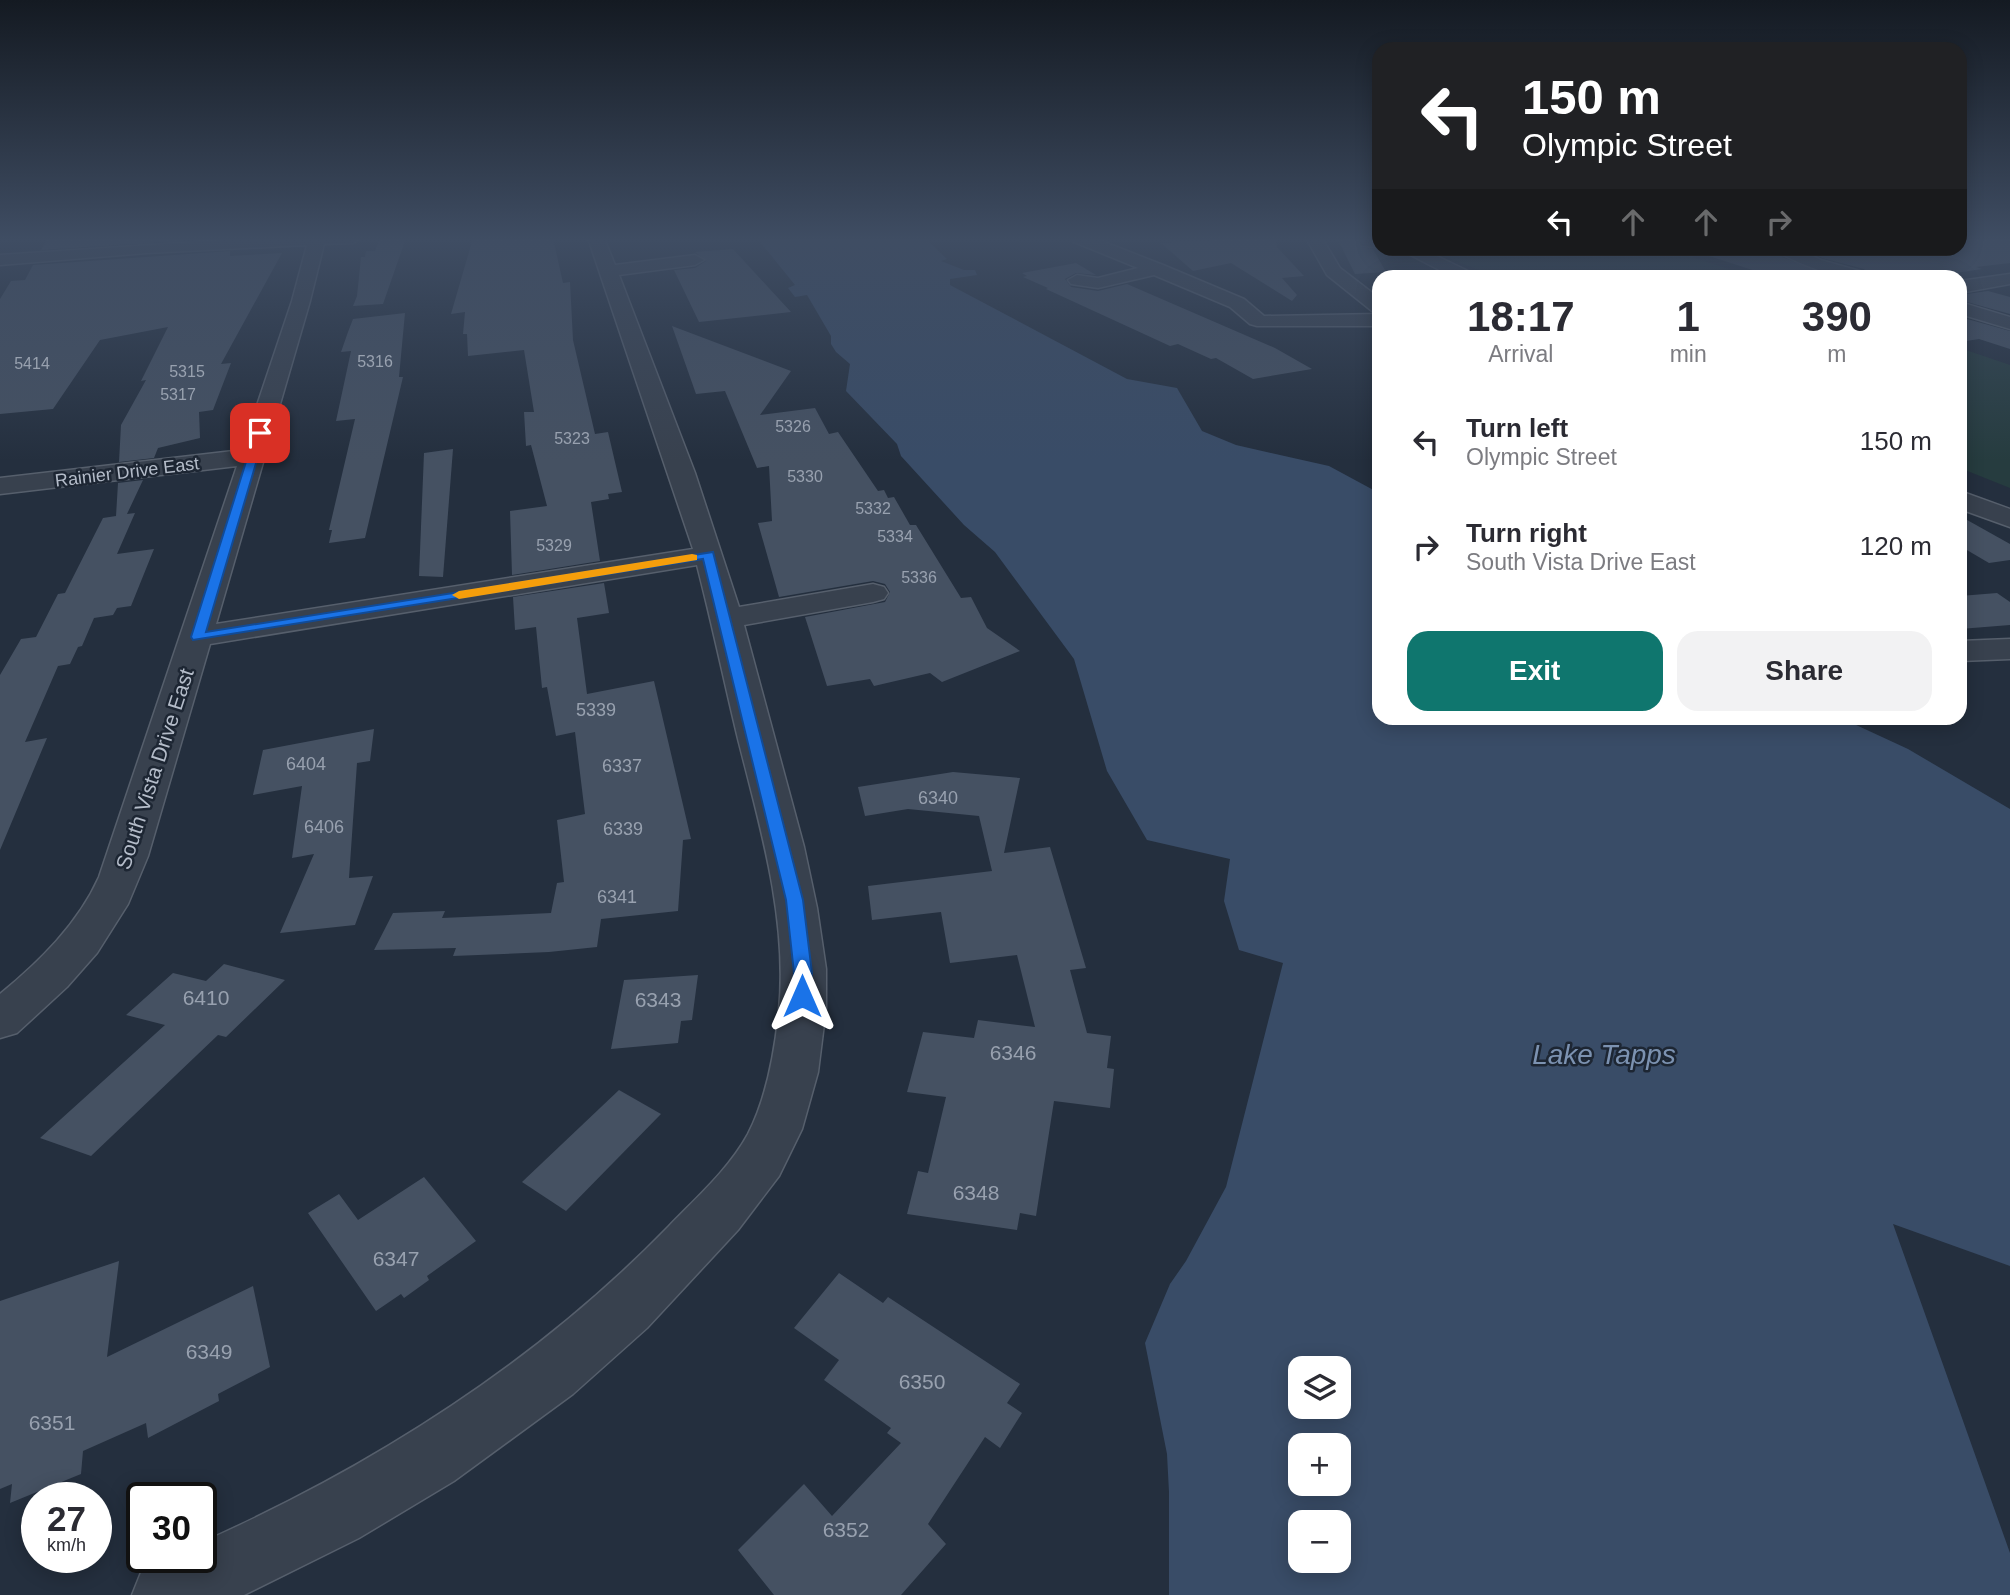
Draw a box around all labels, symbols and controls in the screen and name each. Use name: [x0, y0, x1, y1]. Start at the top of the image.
icon: left: [1407, 70, 1498, 161]
text: 150 m: [1522, 70, 1661, 124]
text: Olympic Street: [1522, 127, 1732, 163]
icon: left: [1541, 203, 1579, 241]
icon: ahead: [1614, 203, 1652, 241]
icon: ahead: [1687, 203, 1725, 241]
icon: right: [1760, 203, 1798, 241]
text: 18:17: [1467, 293, 1575, 340]
text: 1: [1676, 293, 1700, 340]
text: 390: [1802, 293, 1872, 340]
text: Arrival: [1488, 341, 1553, 367]
text: min: [1670, 341, 1707, 367]
text: m: [1827, 341, 1846, 367]
house number: 5316: [357, 353, 393, 370]
house number: 5414: [14, 355, 50, 372]
house number: 5315: [169, 363, 205, 380]
house number: 5317: [160, 386, 196, 403]
pin: [230, 403, 290, 463]
text: Turn left: [1466, 413, 1568, 443]
icon: arrive: [241, 414, 279, 452]
house number: 5326: [775, 418, 811, 435]
icon: left: [1407, 423, 1445, 461]
text: 150 m: [1860, 426, 1932, 456]
house number: 5323: [554, 430, 590, 447]
text: Olympic Street: [1466, 444, 1617, 470]
street label: Rainier Drive East: [54, 453, 200, 491]
house number: 5330: [787, 468, 823, 485]
house number: 5332: [855, 500, 891, 517]
text: Turn right: [1466, 518, 1587, 548]
house number: 5334: [877, 528, 913, 545]
icon: right: [1407, 528, 1445, 566]
text: 120 m: [1860, 531, 1932, 561]
house number: 5329: [536, 537, 572, 554]
text: South Vista Drive East: [1466, 549, 1696, 575]
house number: 5336: [901, 569, 937, 586]
button: Exit: [1407, 631, 1663, 711]
button: Share: [1677, 631, 1932, 711]
street label: South Vista Drive East: [111, 665, 198, 872]
house number: 5339: [576, 700, 616, 720]
house number: 6404: [286, 754, 326, 774]
house number: 6337: [602, 756, 642, 776]
house number: 6340: [918, 788, 958, 808]
house number: 6406: [304, 817, 344, 837]
house number: 6339: [603, 819, 643, 839]
house number: 6341: [597, 887, 637, 907]
position arrow: [765, 959, 839, 1033]
house number: 6410: [183, 986, 229, 1009]
house number: 6343: [635, 988, 681, 1011]
water label: Lake Tapps: [1532, 1039, 1676, 1070]
house number: 6346: [990, 1041, 1036, 1064]
house number: 6348: [953, 1181, 999, 1204]
house number: 6347: [373, 1247, 419, 1270]
house number: 6349: [186, 1340, 232, 1363]
map controls: [1288, 1356, 1351, 1573]
button: layers: [1288, 1356, 1351, 1419]
house number: 6350: [899, 1370, 945, 1393]
house number: 6351: [29, 1411, 75, 1434]
button: +: [1288, 1433, 1351, 1496]
speed limit sign: 30: [126, 1482, 217, 1573]
text: 27: [47, 1499, 86, 1538]
button: −: [1288, 1510, 1351, 1573]
house number: 6352: [823, 1518, 869, 1541]
text: km/h: [47, 1535, 86, 1555]

